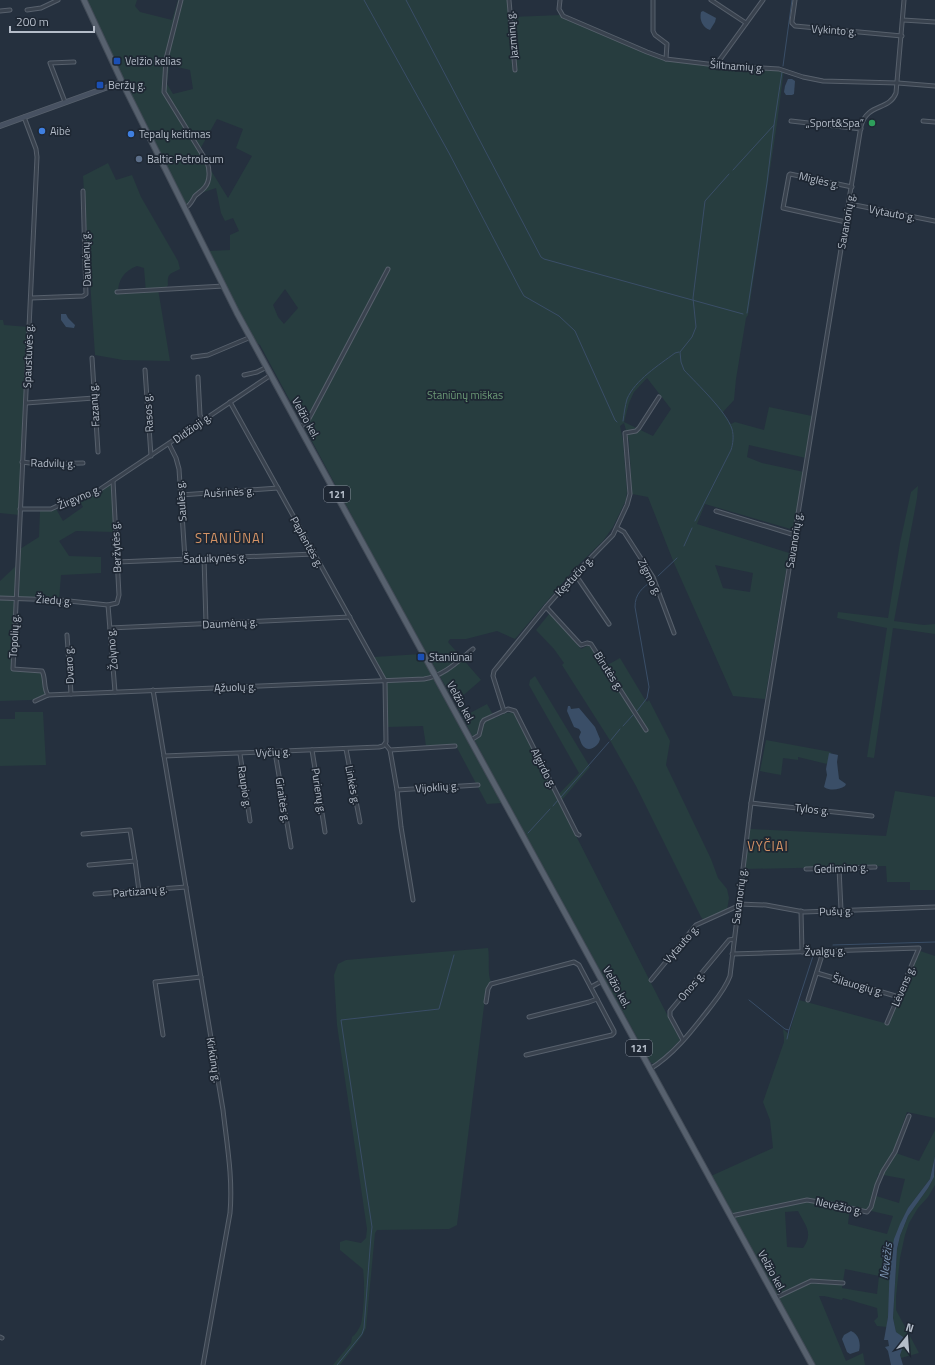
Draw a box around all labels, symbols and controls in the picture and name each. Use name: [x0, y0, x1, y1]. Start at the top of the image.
scale bar: [10, 8, 94, 34]
street label: Jazminų g.: [502, 11, 522, 59]
text: 200 m: [16, 12, 49, 31]
street label: Vykinto g.: [811, 20, 857, 40]
place label: Velžio kelias: [125, 53, 181, 69]
marker: Velžio kelias: [112, 56, 122, 66]
street label: Šiltnamių g.: [709, 56, 765, 76]
place label: Beržų g.: [108, 77, 145, 93]
marker: Beržų g.: [95, 80, 105, 90]
place label: „Sport&Spa”: [806, 115, 864, 131]
marker: „Sport&Spa”: [867, 118, 877, 128]
place label: Aibė: [50, 123, 71, 139]
marker: Aibė: [37, 126, 47, 136]
place label: Tepalų keitimas: [139, 126, 211, 142]
marker: Tepalų keitimas: [126, 129, 136, 139]
place label: Baltic Petroleum: [147, 151, 224, 167]
marker: Baltic Petroleum: [134, 154, 144, 164]
street label: Miglės g.: [797, 168, 841, 192]
street label: Savanorių g.: [833, 192, 859, 250]
street label: Vytauto g.: [867, 201, 917, 225]
street label: Daumėnų g.: [77, 231, 95, 287]
street label: Spaustuvės g.: [19, 324, 37, 388]
street label: Fazanų g.: [84, 383, 104, 427]
park label: Staniūnų miškas: [427, 387, 503, 403]
street label: Rasos g.: [139, 393, 157, 433]
street label: Velžio kel.: [288, 394, 324, 442]
street label: Didžioji g.: [169, 409, 215, 447]
street label: Radvilų g.: [31, 455, 75, 471]
street label: Saulės g.: [172, 480, 190, 522]
street label: Žirgyno g.: [55, 481, 103, 513]
street label: Aušrinės g.: [203, 483, 255, 501]
road number: 121: [324, 486, 350, 502]
street label: Savanorių g.: [782, 511, 806, 569]
street label: Paplentės g.: [286, 513, 328, 571]
street label: Beržytės g.: [107, 521, 125, 573]
district label: STANIŪNAI: [195, 528, 265, 548]
street label: Šaduikynės g.: [183, 549, 247, 567]
street label: Kęstučio g.: [551, 552, 597, 600]
street label: Zigmo g.: [634, 556, 666, 598]
street label: Žiedų g.: [35, 591, 73, 609]
street label: Topolių g.: [5, 614, 23, 658]
street label: Daumėnų g.: [202, 614, 258, 632]
street label: Žolyno g.: [102, 628, 122, 670]
street label: Dvaro g.: [60, 646, 78, 684]
street label: Birutės g.: [590, 648, 628, 694]
place label: Staniūnai: [429, 649, 472, 665]
marker: Staniūnai: [416, 652, 426, 662]
street label: Ąžuolų g.: [214, 678, 256, 696]
street label: Velžio kel.: [443, 678, 479, 726]
street label: Vyčių g.: [255, 743, 291, 761]
street label: Algirdo g.: [527, 745, 561, 791]
street label: Linkės g.: [341, 764, 365, 806]
street label: Raupio g.: [234, 765, 256, 809]
street label: Purienų g.: [307, 767, 331, 815]
street label: Giraitės g.: [272, 776, 294, 824]
street label: Vijoklių g.: [415, 778, 459, 796]
street label: Tylos g.: [794, 799, 830, 819]
district label: VYČIAI: [747, 836, 789, 856]
street label: Gedimino g.: [814, 859, 868, 877]
street label: Savanorių g.: [728, 867, 750, 925]
street label: Partizanų g.: [112, 881, 168, 901]
street label: Pušų g.: [819, 902, 853, 920]
street label: Vytauto g.: [660, 921, 702, 967]
street label: Žvalgų g.: [804, 942, 846, 960]
street label: Velžio kel.: [599, 963, 635, 1011]
street label: Lėvens g.: [887, 963, 919, 1009]
street label: Onos g.: [674, 968, 708, 1004]
street label: Šilauogių g.: [831, 970, 885, 1000]
street label: Kirkūnų g.: [203, 1036, 225, 1084]
road number: 121: [626, 1040, 652, 1056]
street label: Nevėžio g.: [814, 1193, 864, 1219]
water label: Nevėžis: [874, 1241, 897, 1280]
street label: Velžio kel.: [754, 1247, 790, 1295]
north arrow: [887, 1317, 927, 1357]
text: N: [904, 1319, 916, 1336]

